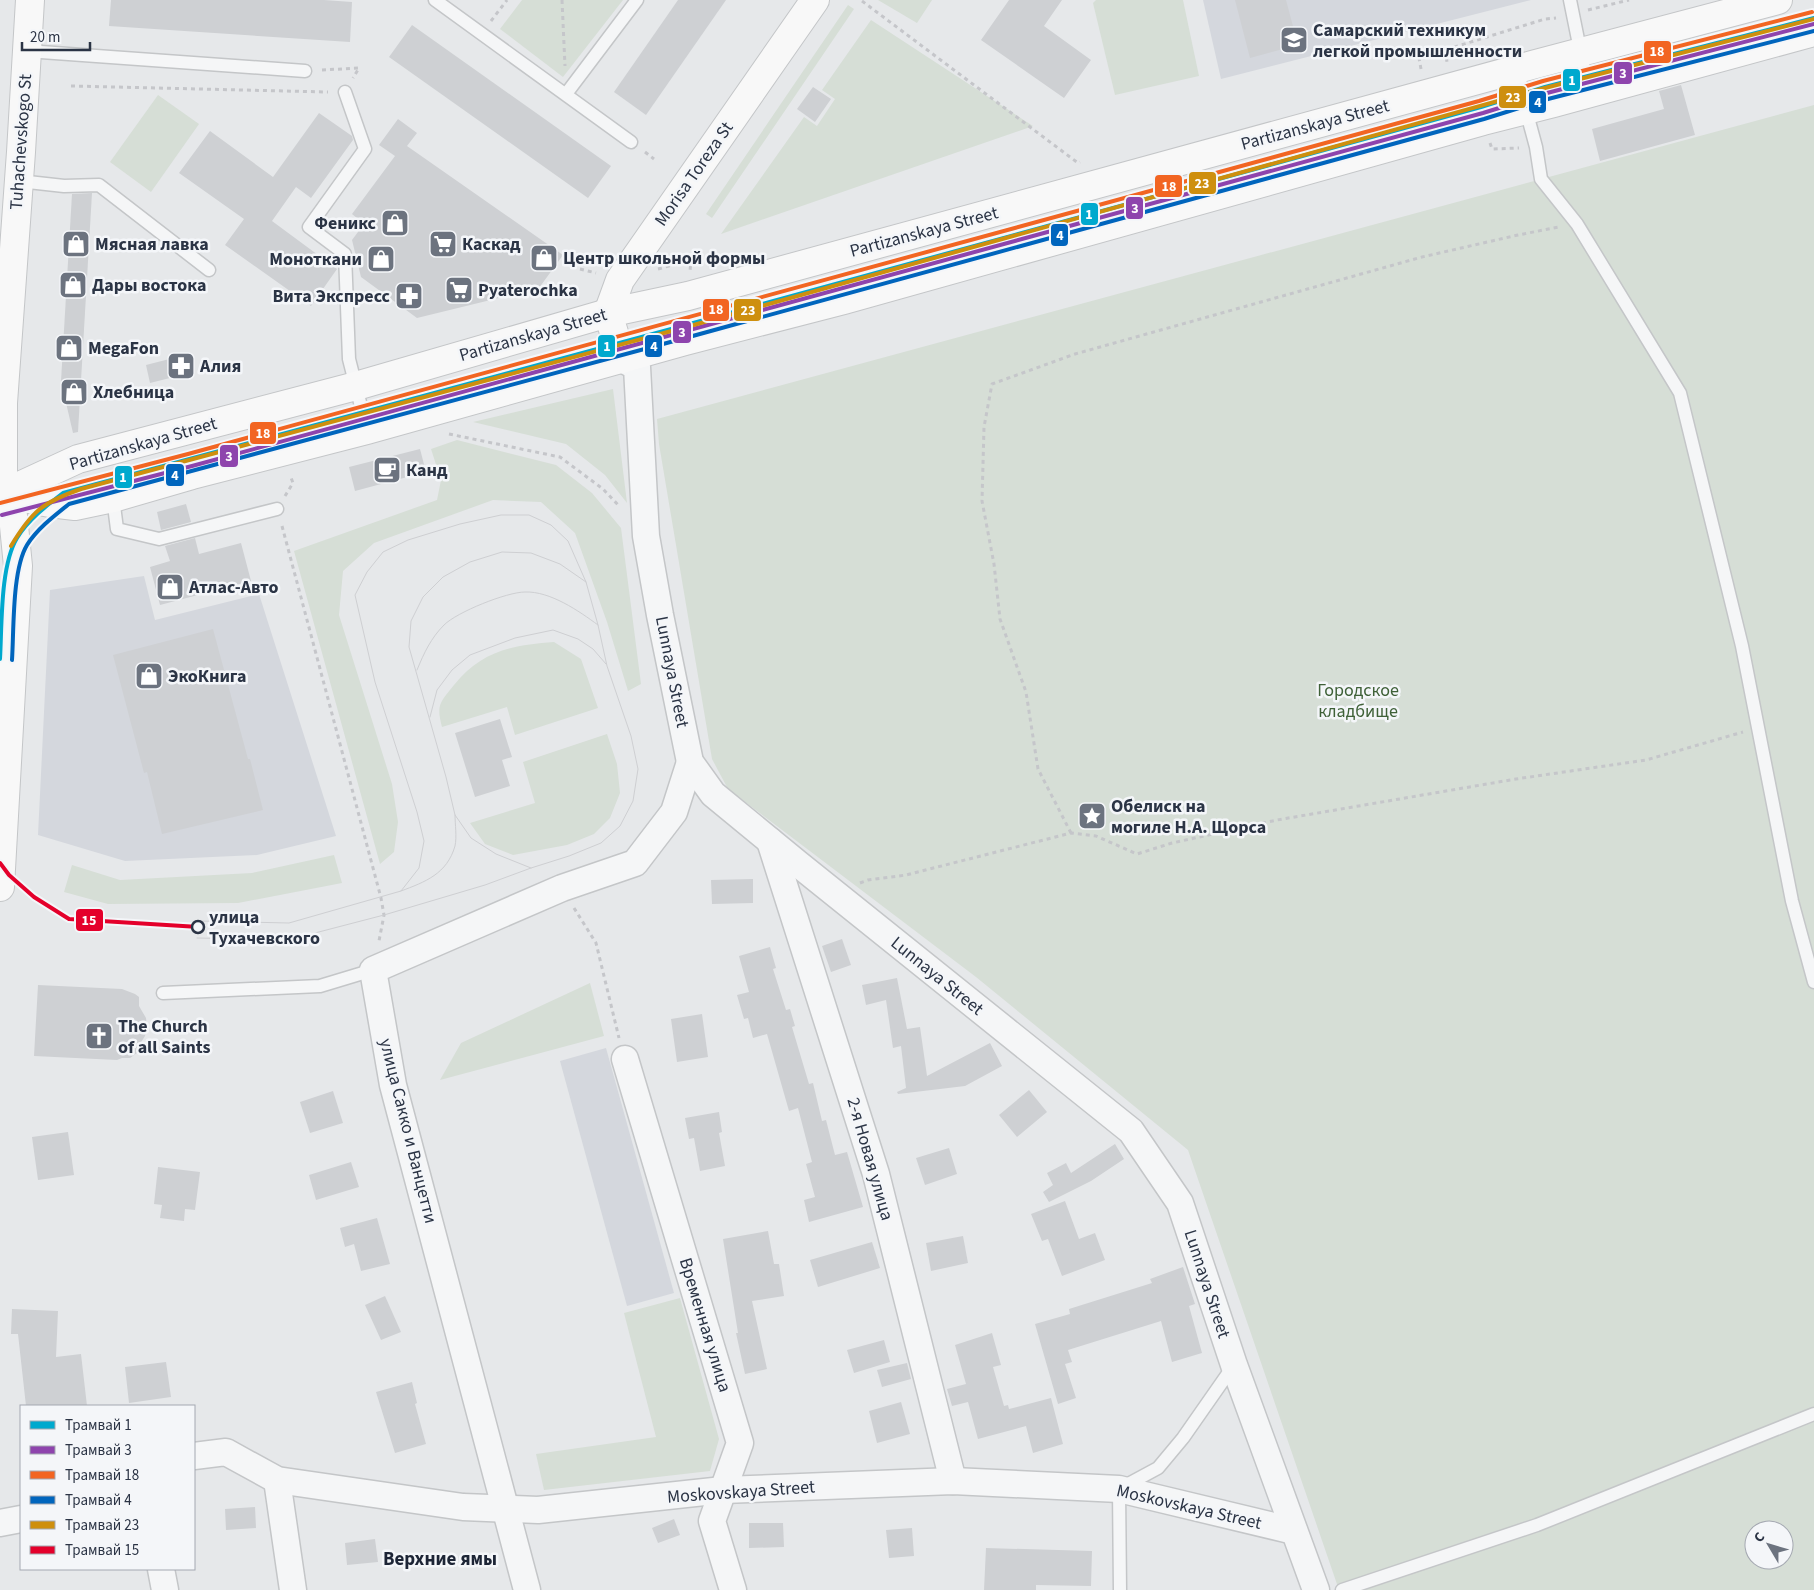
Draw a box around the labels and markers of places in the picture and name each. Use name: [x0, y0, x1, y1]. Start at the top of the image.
place label: Самарский техникум легкой промышленности: [1313, 18, 1522, 64]
school or university icon: Самарский техникум легкой промышленности: [1279, 25, 1309, 55]
shop icon: Феникс: [380, 208, 410, 238]
place label: Феникс: [314, 211, 377, 236]
shop icon: Мясная лавка: [61, 229, 91, 259]
supermarket icon: Каскад: [428, 229, 458, 259]
place label: Мясная лавка: [95, 232, 209, 257]
place label: Каскад: [462, 232, 521, 257]
shop icon: Центр школьной формы: [529, 243, 559, 273]
shop icon: Моноткани: [366, 244, 396, 274]
place label: Центр школьной формы: [563, 246, 765, 271]
place label: Моноткани: [269, 247, 362, 272]
shop icon: Дары востока: [58, 270, 88, 300]
place label: Дары востока: [92, 273, 206, 298]
supermarket icon: Pyaterochka: [444, 275, 474, 305]
place label: Pyaterochka: [478, 278, 578, 303]
pharmacy icon: Вита Экспресс: [394, 281, 424, 311]
place label: Вита Экспресс: [272, 284, 391, 309]
shop icon: MegaFon: [54, 333, 84, 363]
place label: MegaFon: [88, 336, 159, 361]
pharmacy icon: Алия: [166, 351, 196, 381]
place label: Алия: [199, 354, 241, 379]
shop icon: Хлебница: [59, 377, 89, 407]
place label: Хлебница: [93, 380, 174, 405]
cafe icon: Канд: [372, 455, 402, 485]
place label: Канд: [406, 458, 448, 483]
shop icon: Атлас-Авто: [155, 572, 185, 602]
place label: Атлас-Авто: [188, 575, 279, 600]
shop icon: ЭкоКнига: [134, 661, 164, 691]
place label: ЭкоКнига: [168, 664, 246, 689]
place label: Обелиск на могиле Н.А. Щорса: [1111, 794, 1266, 840]
place icon: Обелиск на могиле Н.А. Щорса: [1077, 801, 1107, 831]
place label: улица Тухачевского: [209, 905, 320, 951]
marker: улица Тухачевского: [191, 920, 205, 934]
place label: The Church of all Saints: [118, 1014, 210, 1060]
church icon: The Church of all Saints: [84, 1021, 114, 1051]

